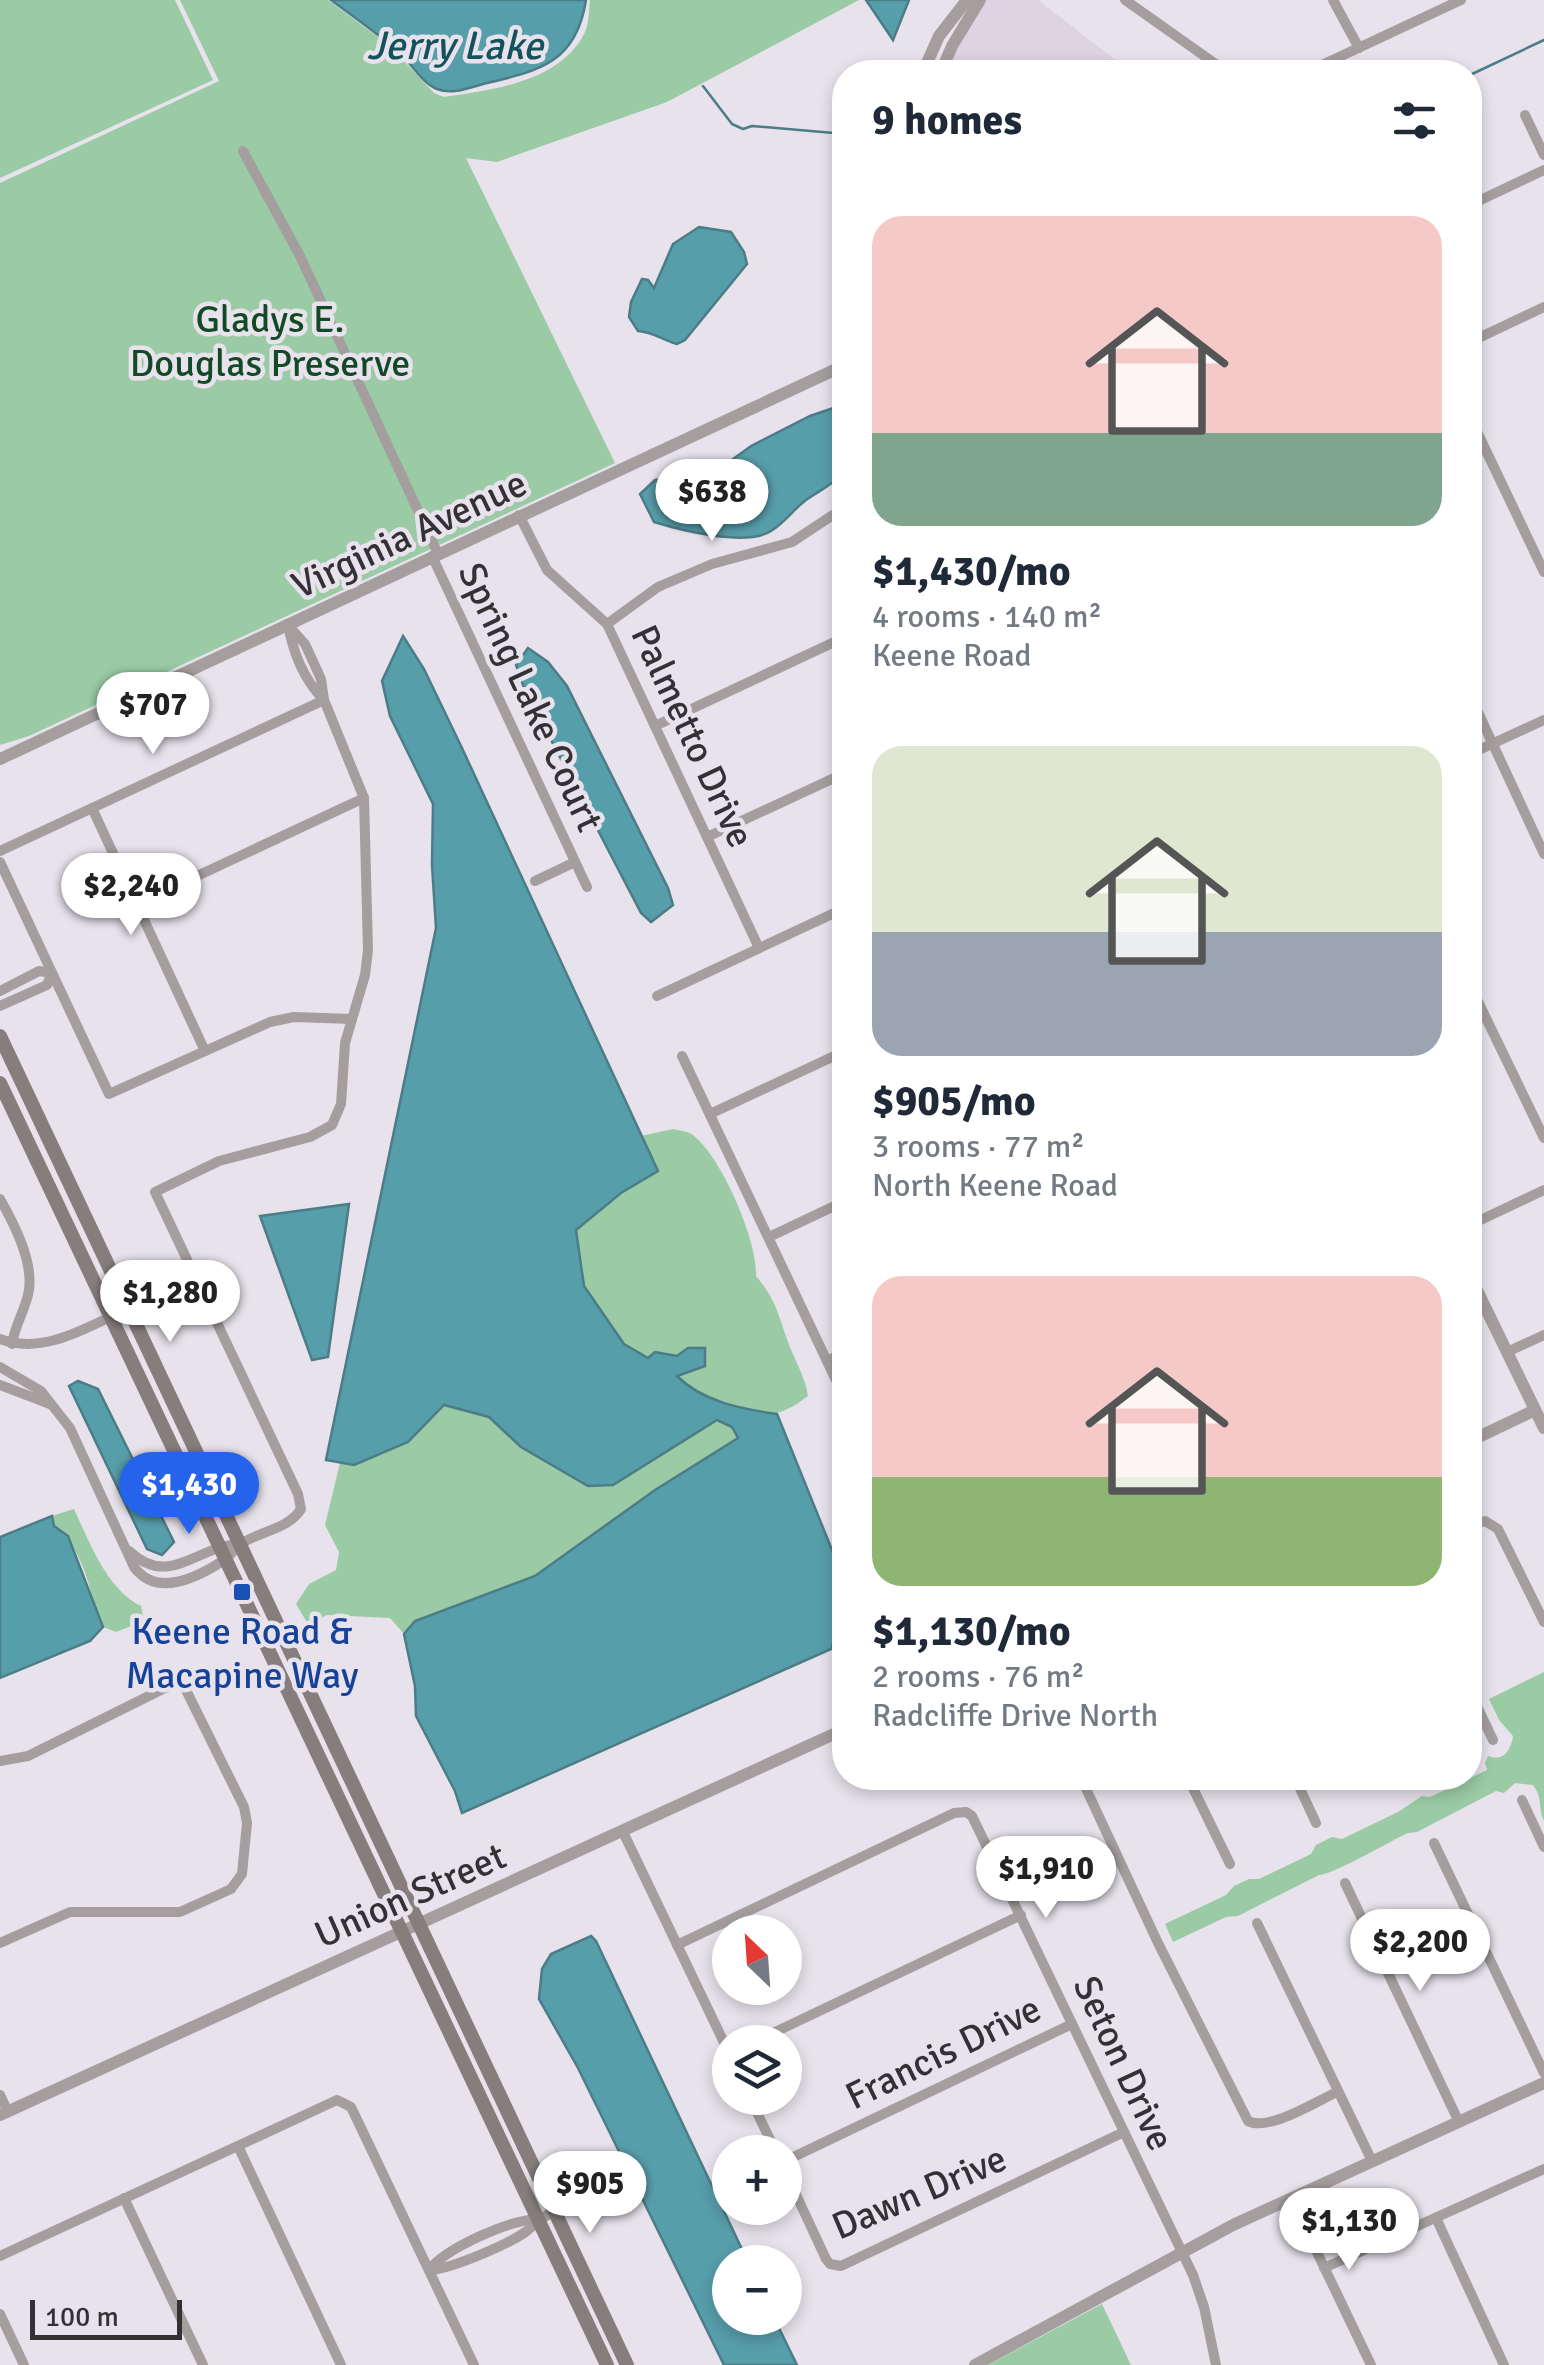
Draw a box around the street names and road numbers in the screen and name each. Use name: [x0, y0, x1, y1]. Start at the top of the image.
street label: Virginia Avenue: [284, 460, 534, 609]
street label: Spring Lake Court: [448, 555, 613, 839]
street label: Palmetto Drive: [621, 618, 765, 855]
street label: Union Street: [307, 1832, 513, 1958]
street label: Seton Drive: [1063, 1969, 1184, 2158]
street label: Francis Drive: [838, 1985, 1048, 2120]
street label: Dawn Drive: [825, 2135, 1013, 2250]

